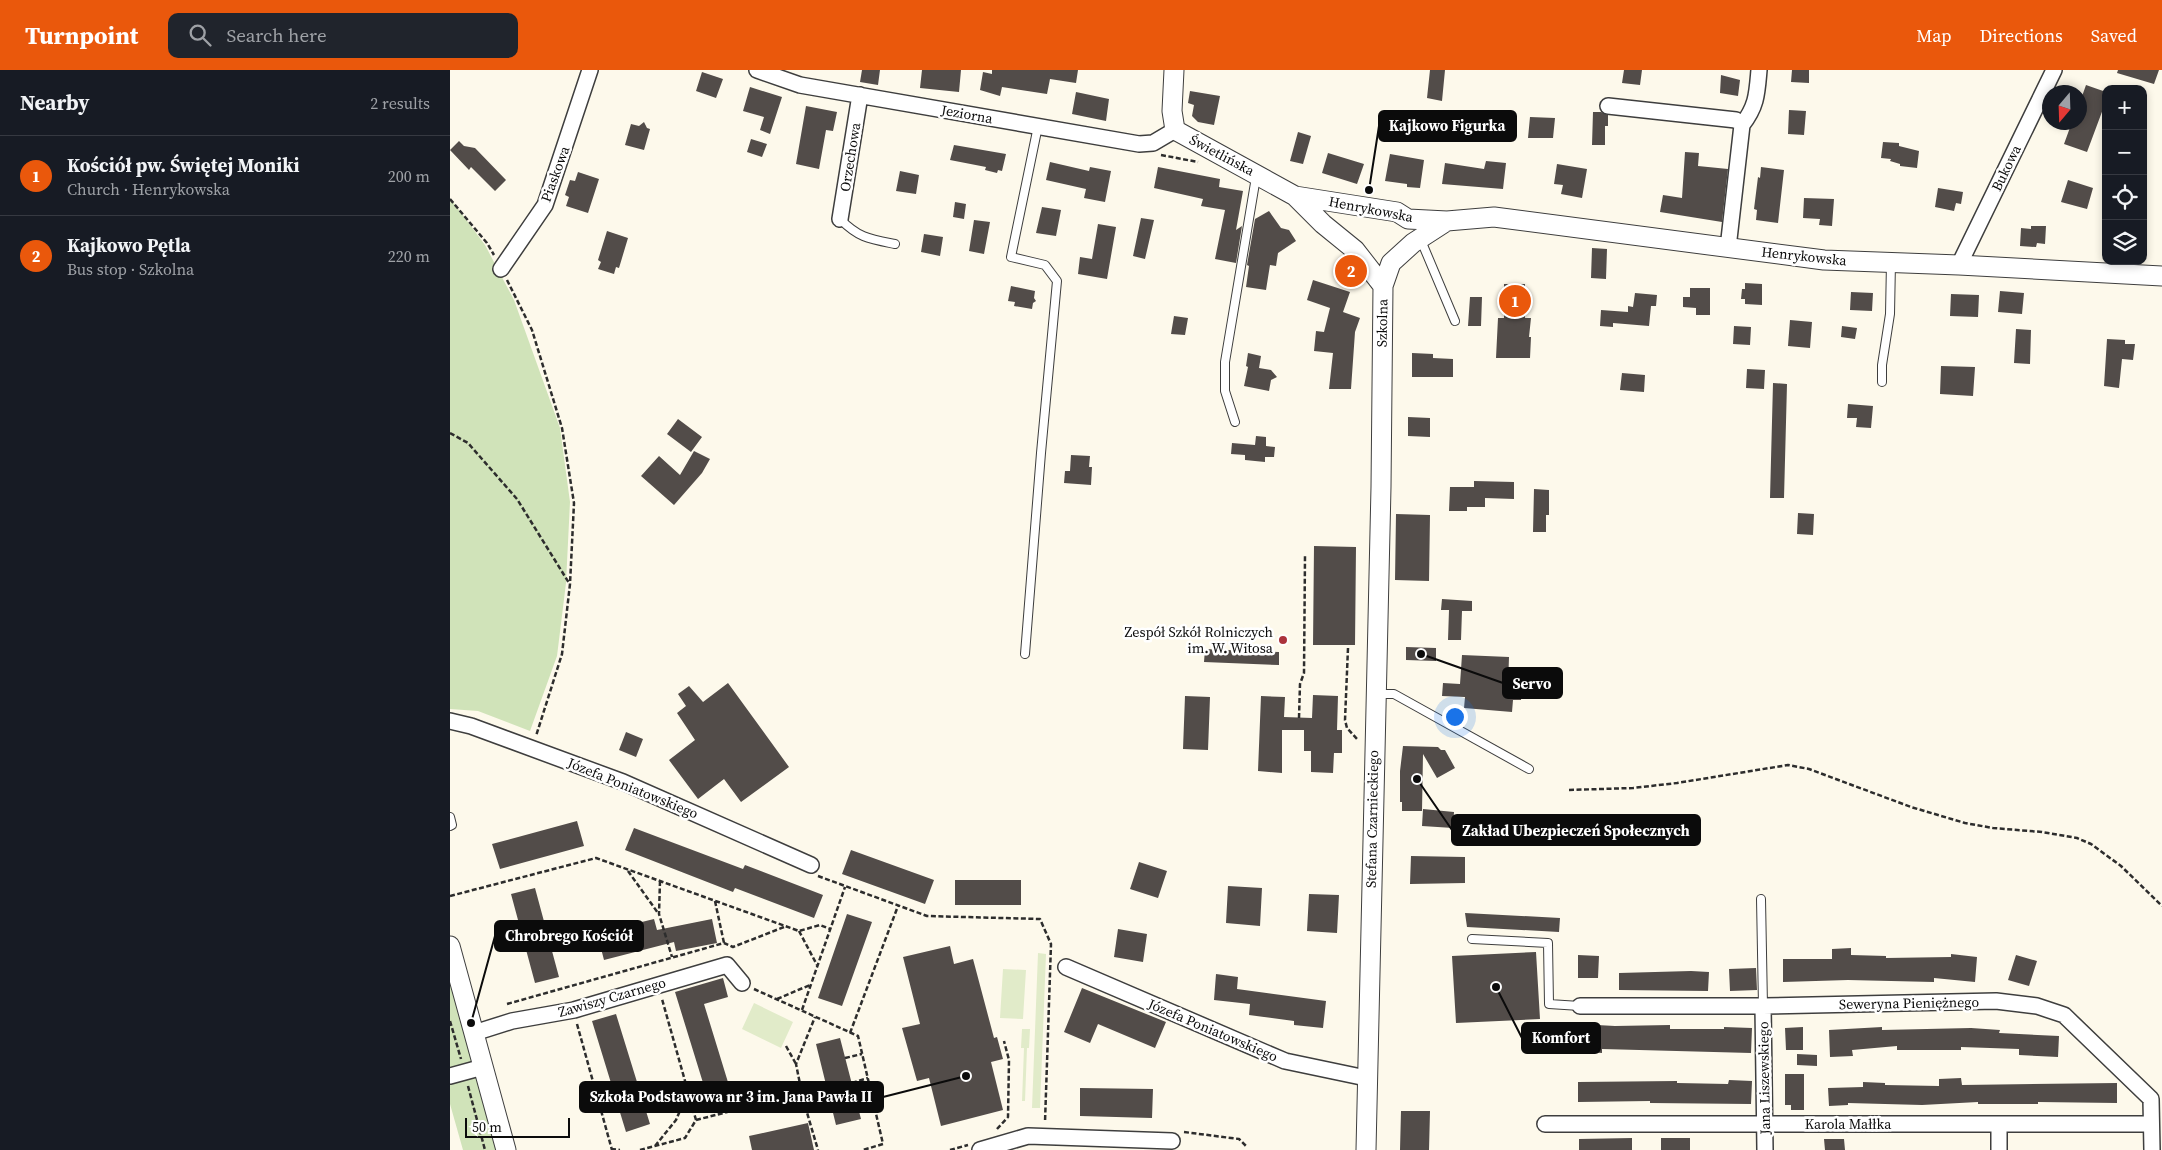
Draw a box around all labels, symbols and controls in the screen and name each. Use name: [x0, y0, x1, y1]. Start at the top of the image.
search box: [168, 13, 518, 58]
text: Turnpoint: [25, 19, 138, 52]
icon: search: [186, 21, 214, 49]
text: Search here: [226, 22, 327, 48]
text: Map: [1916, 23, 1952, 48]
text: Directions: [1980, 23, 2063, 48]
text: Saved: [2091, 23, 2137, 48]
north arrow: [2042, 85, 2087, 130]
map controls: [2102, 85, 2147, 265]
button: +: [2102, 85, 2147, 130]
text: Nearby: [20, 88, 90, 117]
text: 2 results: [370, 92, 430, 114]
street label: Jeziorna: [939, 99, 995, 129]
callout: Kajkowo Figurka: [1379, 111, 1516, 141]
text: Kajkowo Figurka: [1389, 115, 1506, 136]
street label: Orzechowa: [835, 120, 865, 193]
street label: Świetlińska: [1186, 130, 1259, 181]
button: −: [2102, 130, 2147, 175]
street label: Bukowa: [1986, 141, 2026, 195]
street label: Piaskowa: [536, 142, 575, 205]
text: Kościół pw. Świętej Moniki: [67, 152, 300, 178]
text: 1: [32, 165, 40, 187]
text: 200 m: [388, 165, 430, 187]
button: locate: [2102, 175, 2147, 220]
text: Church · Henrykowska: [67, 178, 230, 200]
street label: Henrykowska: [1327, 191, 1416, 227]
button: layers: [2102, 220, 2147, 265]
text: Kajkowo Pętla: [67, 232, 191, 258]
street label: Henrykowska: [1760, 242, 1849, 271]
text: 2: [32, 245, 40, 267]
text: 220 m: [388, 245, 430, 267]
pin: 2: [1335, 252, 1367, 290]
text: Bus stop · Szkolna: [67, 258, 194, 280]
pin: 1: [1499, 282, 1531, 320]
street label: Szkolna: [1372, 298, 1392, 347]
place label: Zespół Szkół Rolniczych im. W. Witosa: [1125, 622, 1274, 658]
marker: Zespół Szkół Rolniczych im. W. Witosa: [1277, 634, 1289, 646]
callout: Servo: [1503, 668, 1562, 698]
text: Servo: [1512, 673, 1552, 694]
your location: [1442, 704, 1468, 730]
street label: Stefana Czarnieckiego: [1361, 750, 1383, 888]
street label: Józefa Poniatowskiego: [564, 752, 702, 823]
callout: Zakład Ubezpieczeń Społecznych: [1452, 815, 1700, 845]
text: Zakład Ubezpieczeń Społecznych: [1462, 820, 1690, 841]
callout: Chrobrego Kościół: [495, 921, 643, 951]
text: Chrobrego Kościół: [505, 925, 633, 946]
street label: Zawiszy Czarnego: [556, 972, 668, 1022]
street label: Seweryna Pieniężnego: [1839, 992, 1980, 1014]
street label: Józefa Poniatowskiego: [1144, 993, 1281, 1067]
street label: Jana Liszewskiego: [1753, 1021, 1775, 1136]
callout: Komfort: [1522, 1023, 1600, 1053]
text: Komfort: [1532, 1027, 1591, 1048]
callout: Szkoła Podstawowa nr 3 im. Jana Pawła II: [580, 1082, 883, 1112]
text: Szkoła Podstawowa nr 3 im. Jana Pawła II: [590, 1086, 873, 1107]
street label: Karola Małłka: [1805, 1114, 1892, 1134]
scale bar: [465, 1115, 570, 1138]
text: 50 m: [472, 1117, 502, 1137]

